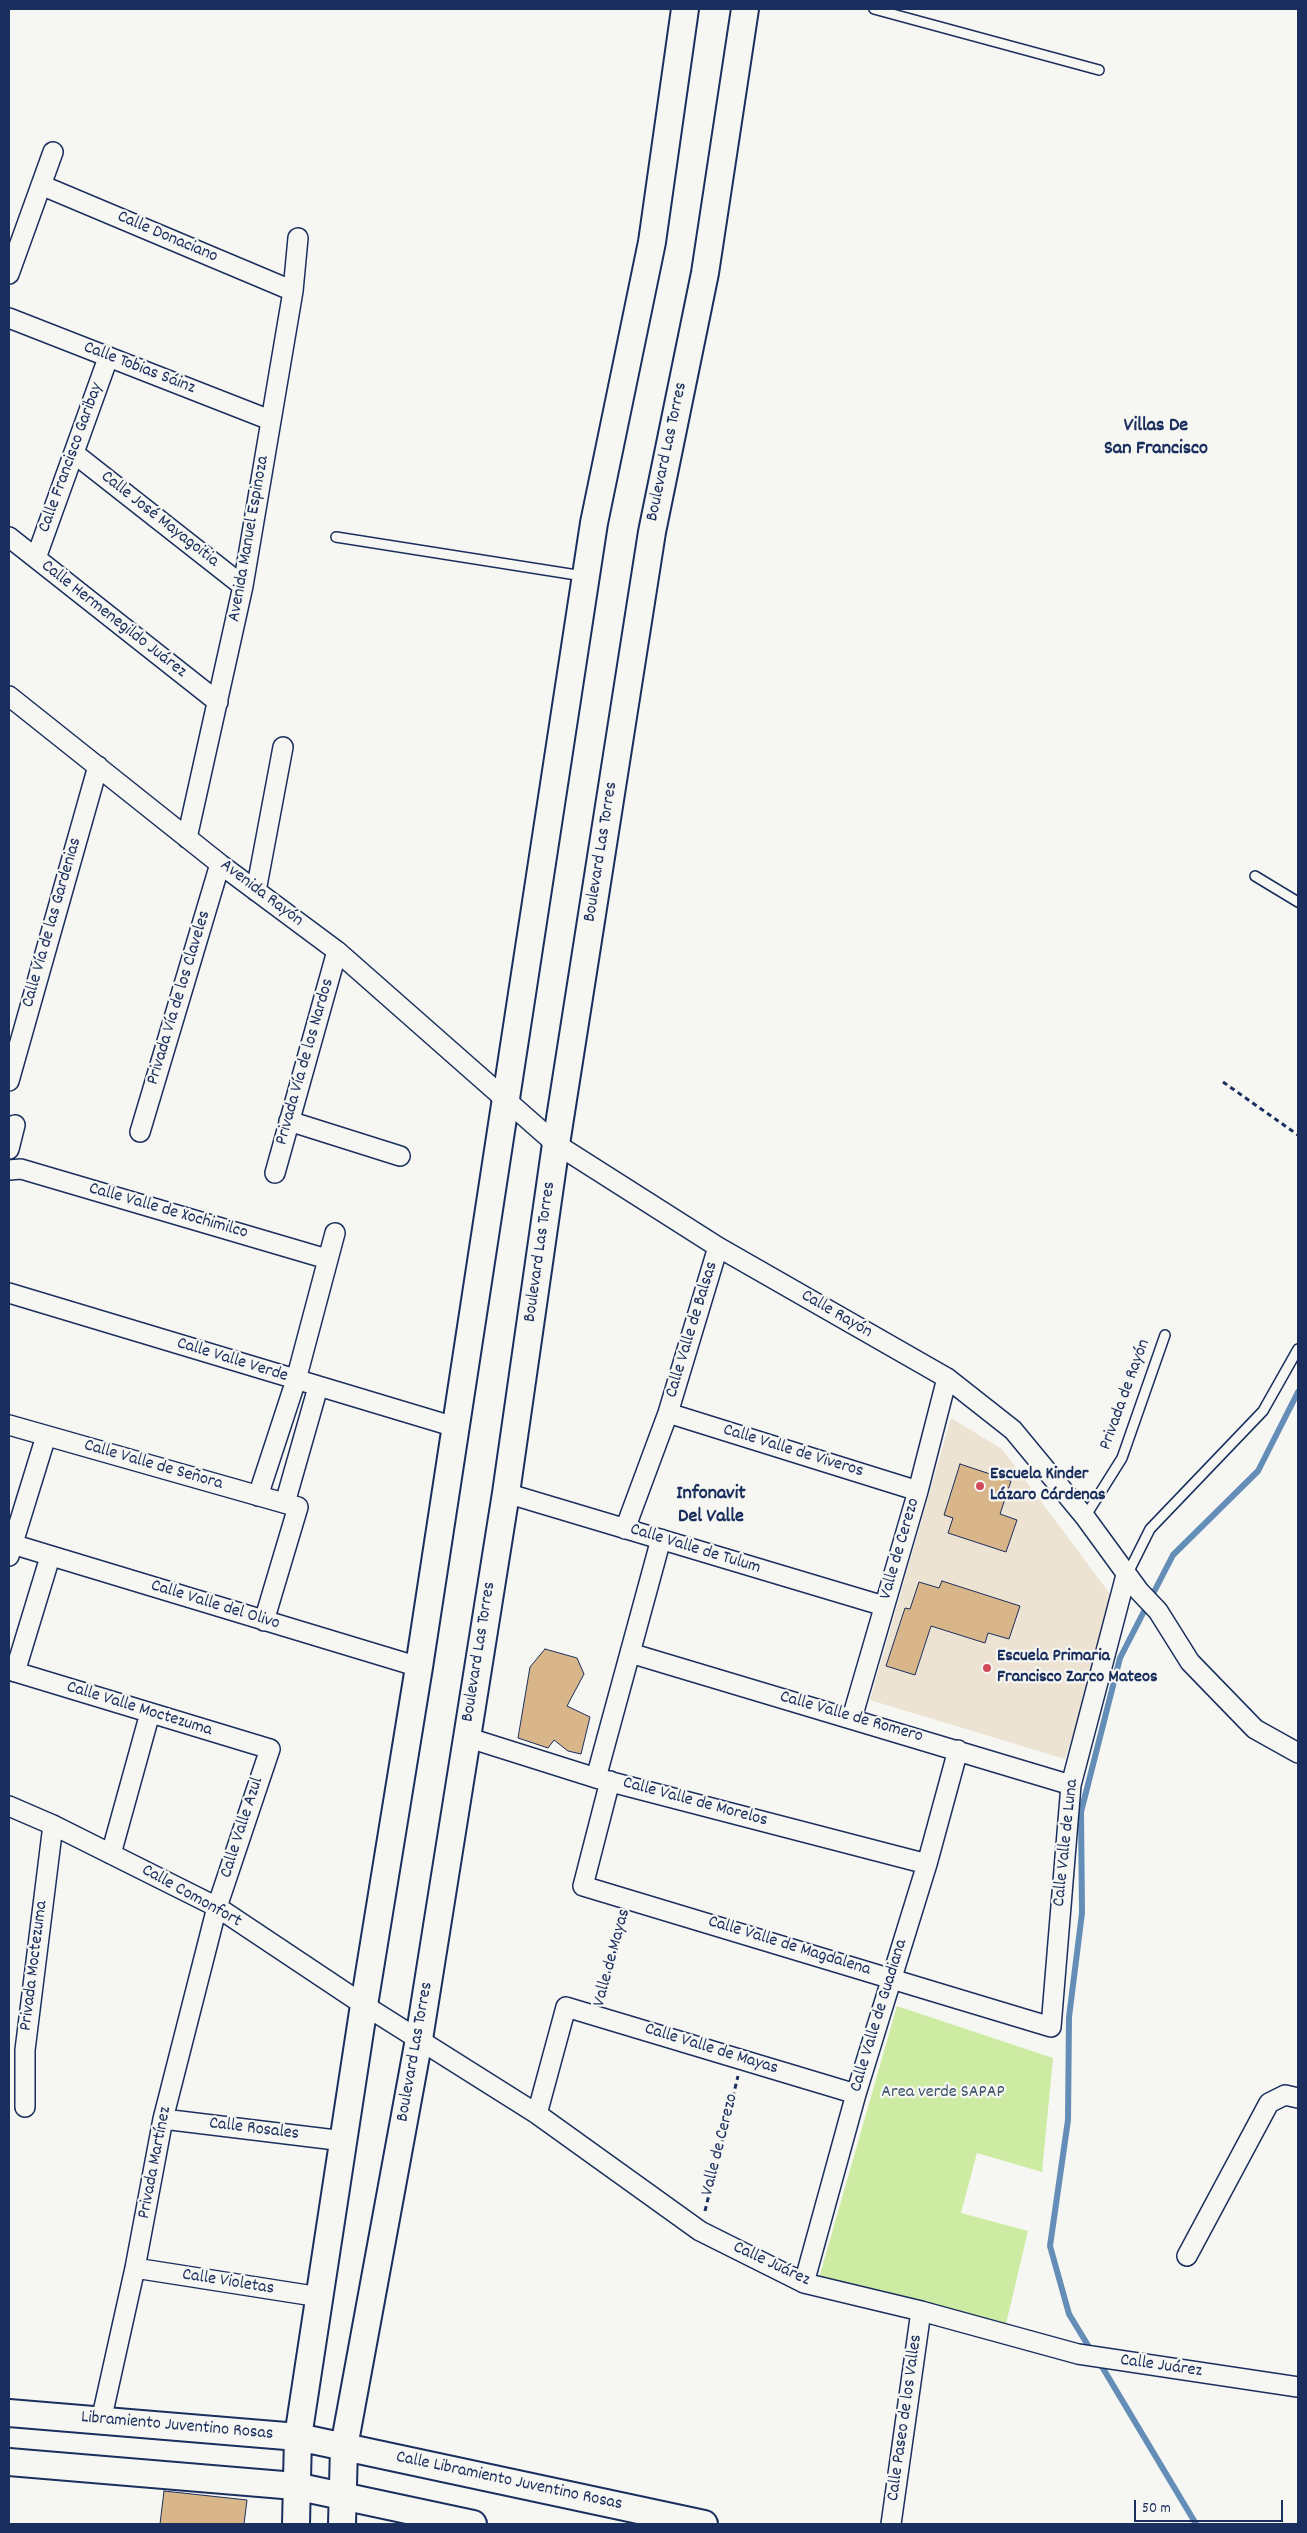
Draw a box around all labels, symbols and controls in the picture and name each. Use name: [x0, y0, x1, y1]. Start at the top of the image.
street label: Calle Donaciano: [113, 207, 221, 269]
street label: Calle Tobias Sáinz: [80, 338, 198, 400]
street label: Calle Francisco Garibay: [35, 380, 109, 536]
street label: Boulevard Las Torres: [643, 380, 693, 524]
district label: Villas De San Francisco: [1104, 415, 1208, 462]
street label: Avenida Manuel Espinoza: [225, 454, 275, 624]
street label: Calle José Mayagoitia: [96, 467, 222, 573]
street label: Calle Hermenegildo Juárez: [36, 556, 190, 684]
street label: Boulevard Las Torres: [580, 780, 624, 924]
street label: Calle Vía de las Gardenias: [18, 836, 88, 1010]
street label: Avenida Rayón: [215, 856, 307, 932]
street label: Privada Vía de los Claveles: [143, 908, 217, 1088]
street label: Privada Vía de los Nardos: [272, 976, 340, 1148]
street label: Calle Valle de Xochimilco: [86, 1179, 250, 1245]
street label: Boulevard Las Torres: [520, 1180, 562, 1324]
street label: Calle Valle de Balsas: [662, 1259, 724, 1401]
street label: Calle Rayón: [796, 1286, 876, 1344]
street label: Calle Valle Verde: [174, 1334, 290, 1388]
street label: Privada de Rayón: [1096, 1337, 1156, 1453]
street label: Calle Valle de Viveros: [720, 1420, 866, 1484]
street label: Calle Valle de Señora: [81, 1436, 225, 1496]
place label: Escuela Kinder Lázaro Cárdenas: [990, 1465, 1106, 1508]
marker: Escuela Kinder Lázaro Cárdenas: [974, 1480, 986, 1492]
district label: Infonavit Del Valle: [676, 1483, 746, 1530]
street label: Valle de Cerezo: [876, 1496, 926, 1602]
street label: Calle Valle de Tulum: [627, 1520, 763, 1580]
street label: Calle Valle del Olivo: [148, 1576, 282, 1636]
street label: Boulevard Las Torres: [458, 1580, 502, 1724]
place label: Escuela Primaria Francisco Zarco Mateos: [997, 1647, 1158, 1690]
marker: Escuela Primaria Francisco Zarco Mateos: [981, 1662, 993, 1674]
street label: Calle Valle Moctezuma: [63, 1678, 215, 1742]
street label: Calle Valle de Romero: [777, 1687, 925, 1749]
street label: Calle Valle de Morelos: [620, 1773, 770, 1833]
street label: Calle Valle Azul: [217, 1775, 269, 1881]
street label: Calle Valle de Luna: [1050, 1778, 1084, 1908]
street label: Calle Comonfort: [137, 1861, 245, 1933]
street label: Privada Moctezuma: [16, 1900, 54, 2032]
street label: Valle de Mayas: [590, 1907, 636, 2009]
street label: Calle Valle de Magdalena: [705, 1912, 873, 1982]
street label: Calle Valle de Guadiana: [847, 1937, 913, 2095]
street label: Boulevard Las Torres: [393, 1980, 439, 2124]
street label: Calle Valle de Mayas: [642, 2019, 780, 2081]
park label: Area verde SAPAP: [881, 2083, 1005, 2105]
street label: Valle de Cerezo: [698, 2092, 744, 2198]
street label: Privada Martínez: [135, 2105, 177, 2221]
street label: Calle Rosales: [208, 2114, 300, 2146]
street label: Calle Juárez: [729, 2238, 813, 2292]
street label: Calle Violetas: [180, 2265, 276, 2301]
street label: Calle Paseo de los Valles: [884, 2333, 928, 2503]
street label: Calle Juárez: [1119, 2351, 1203, 2383]
street label: Libramiento Juventino Rosas: [80, 2408, 274, 2446]
street label: Calle Libramiento Juventino Rosas: [394, 2447, 624, 2517]
scale bar: [1137, 2490, 1286, 2522]
text: 50 m: [1142, 2498, 1171, 2520]

